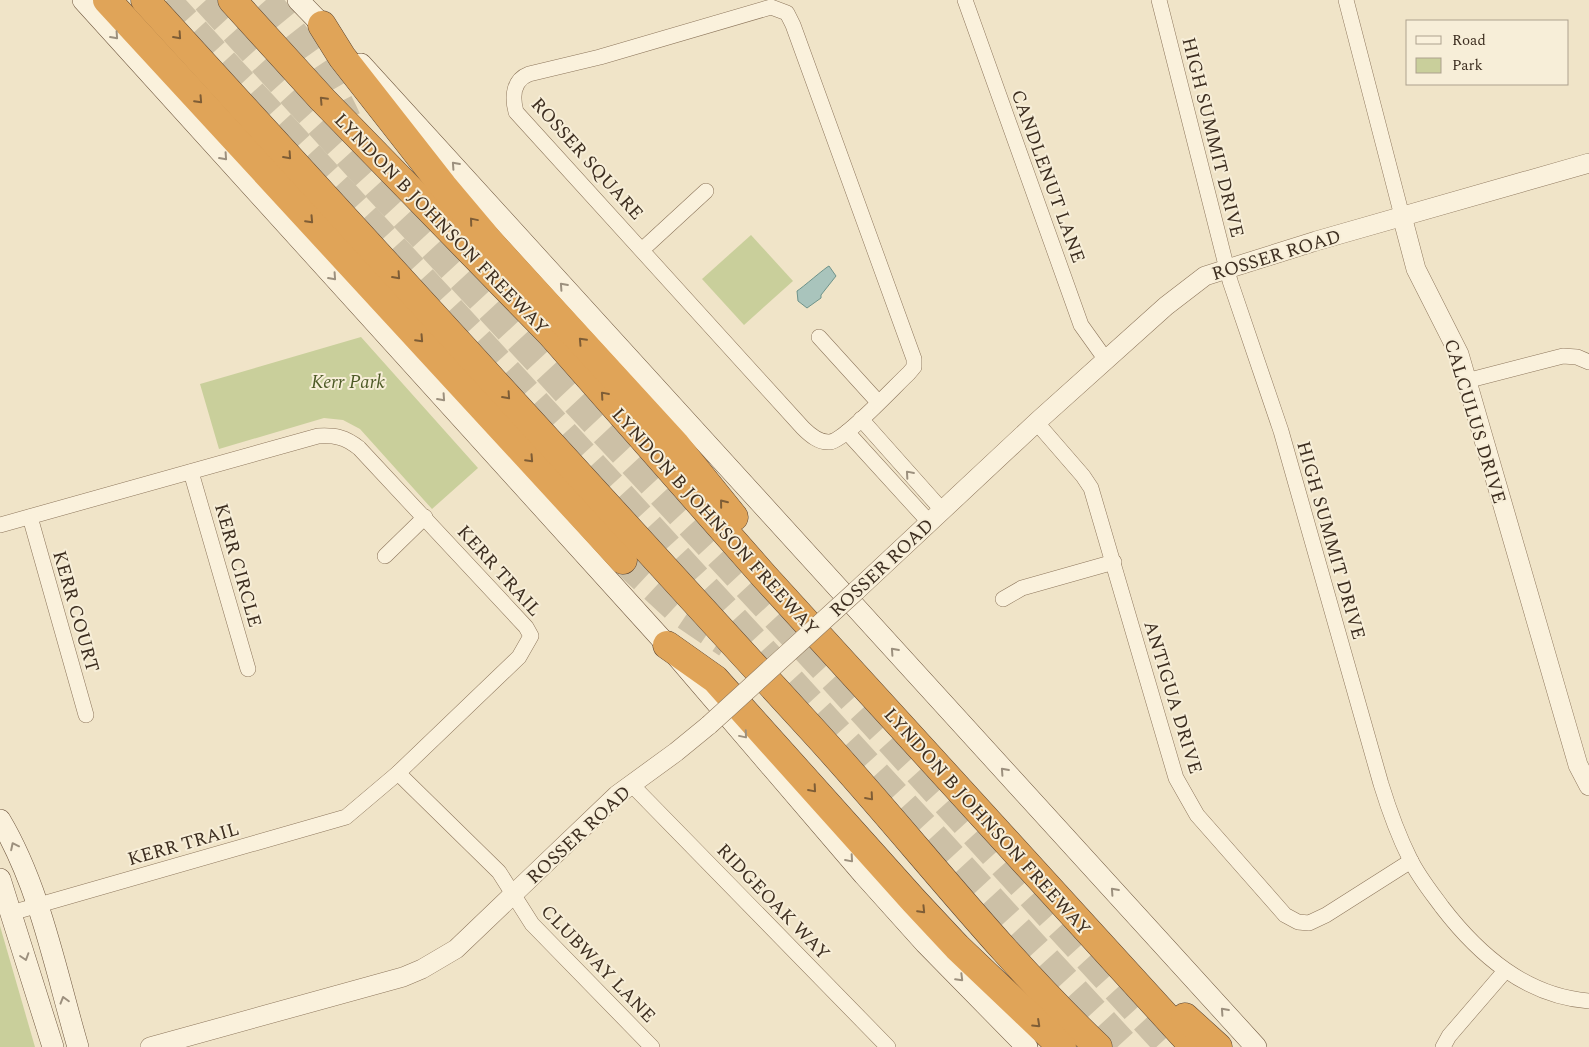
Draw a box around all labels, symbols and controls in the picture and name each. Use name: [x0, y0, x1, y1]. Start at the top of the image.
legend: [1406, 20, 1569, 85]
text: Road: [1452, 29, 1486, 52]
one-way arrow: [172, 30, 181, 39]
one-way arrow: [109, 31, 118, 40]
street label: HIGH SUMMIT DRIVE: [1174, 34, 1251, 241]
text: Park: [1452, 54, 1483, 77]
street label: CANDLENUT LANE: [1003, 86, 1092, 267]
street label: ROSSER SQUARE: [524, 91, 650, 227]
one-way arrow: [193, 95, 202, 104]
one-way arrow: [320, 96, 329, 105]
street label: LYNDON B JOHNSON FREEWAY: [327, 107, 555, 342]
one-way arrow: [282, 150, 291, 159]
one-way arrow: [218, 151, 227, 160]
one-way arrow: [452, 162, 461, 171]
one-way arrow: [304, 214, 313, 223]
one-way arrow: [469, 218, 478, 227]
street label: ROSSER ROAD: [1208, 222, 1345, 289]
one-way arrow: [391, 270, 400, 279]
one-way arrow: [327, 272, 336, 281]
one-way arrow: [560, 283, 569, 292]
one-way arrow: [414, 334, 423, 343]
street label: CALCULUS DRIVE: [1436, 335, 1513, 508]
one-way arrow: [579, 338, 588, 347]
park label: Kerr Park: [311, 368, 385, 397]
one-way arrow: [501, 390, 510, 399]
one-way arrow: [436, 392, 445, 401]
one-way arrow: [601, 392, 610, 401]
street label: LYNDON B JOHNSON FREEWAY: [604, 401, 826, 643]
street label: HIGH SUMMIT DRIVE: [1288, 438, 1373, 643]
one-way arrow: [524, 453, 533, 462]
one-way arrow: [906, 470, 915, 479]
street label: KERR CIRCLE: [206, 500, 269, 631]
one-way arrow: [721, 500, 729, 509]
street label: ROSSER ROAD: [823, 512, 941, 624]
street label: KERR TRAIL: [450, 519, 548, 623]
street label: KERR COURT: [44, 547, 107, 676]
street label: ANTIGUA DRIVE: [1135, 617, 1210, 778]
one-way arrow: [891, 648, 900, 657]
street label: LYNDON B JOHNSON FREEWAY: [876, 701, 1098, 943]
one-way arrow: [739, 729, 747, 738]
one-way arrow: [1001, 768, 1010, 777]
street label: ROSSER ROAD: [520, 779, 638, 891]
one-way arrow: [807, 784, 816, 793]
one-way arrow: [865, 791, 873, 800]
street label: KERR TRAIL: [124, 815, 243, 874]
street label: RIDGEOAK WAY: [709, 837, 837, 967]
one-way arrow: [10, 842, 20, 851]
one-way arrow: [844, 853, 852, 862]
one-way arrow: [1111, 888, 1120, 897]
street label: CLUBWAY LANE: [534, 898, 662, 1030]
one-way arrow: [916, 904, 925, 913]
one-way arrow: [19, 952, 29, 961]
one-way arrow: [954, 973, 963, 982]
one-way arrow: [60, 997, 70, 1005]
one-way arrow: [1220, 1008, 1229, 1017]
one-way arrow: [1032, 1018, 1041, 1027]

